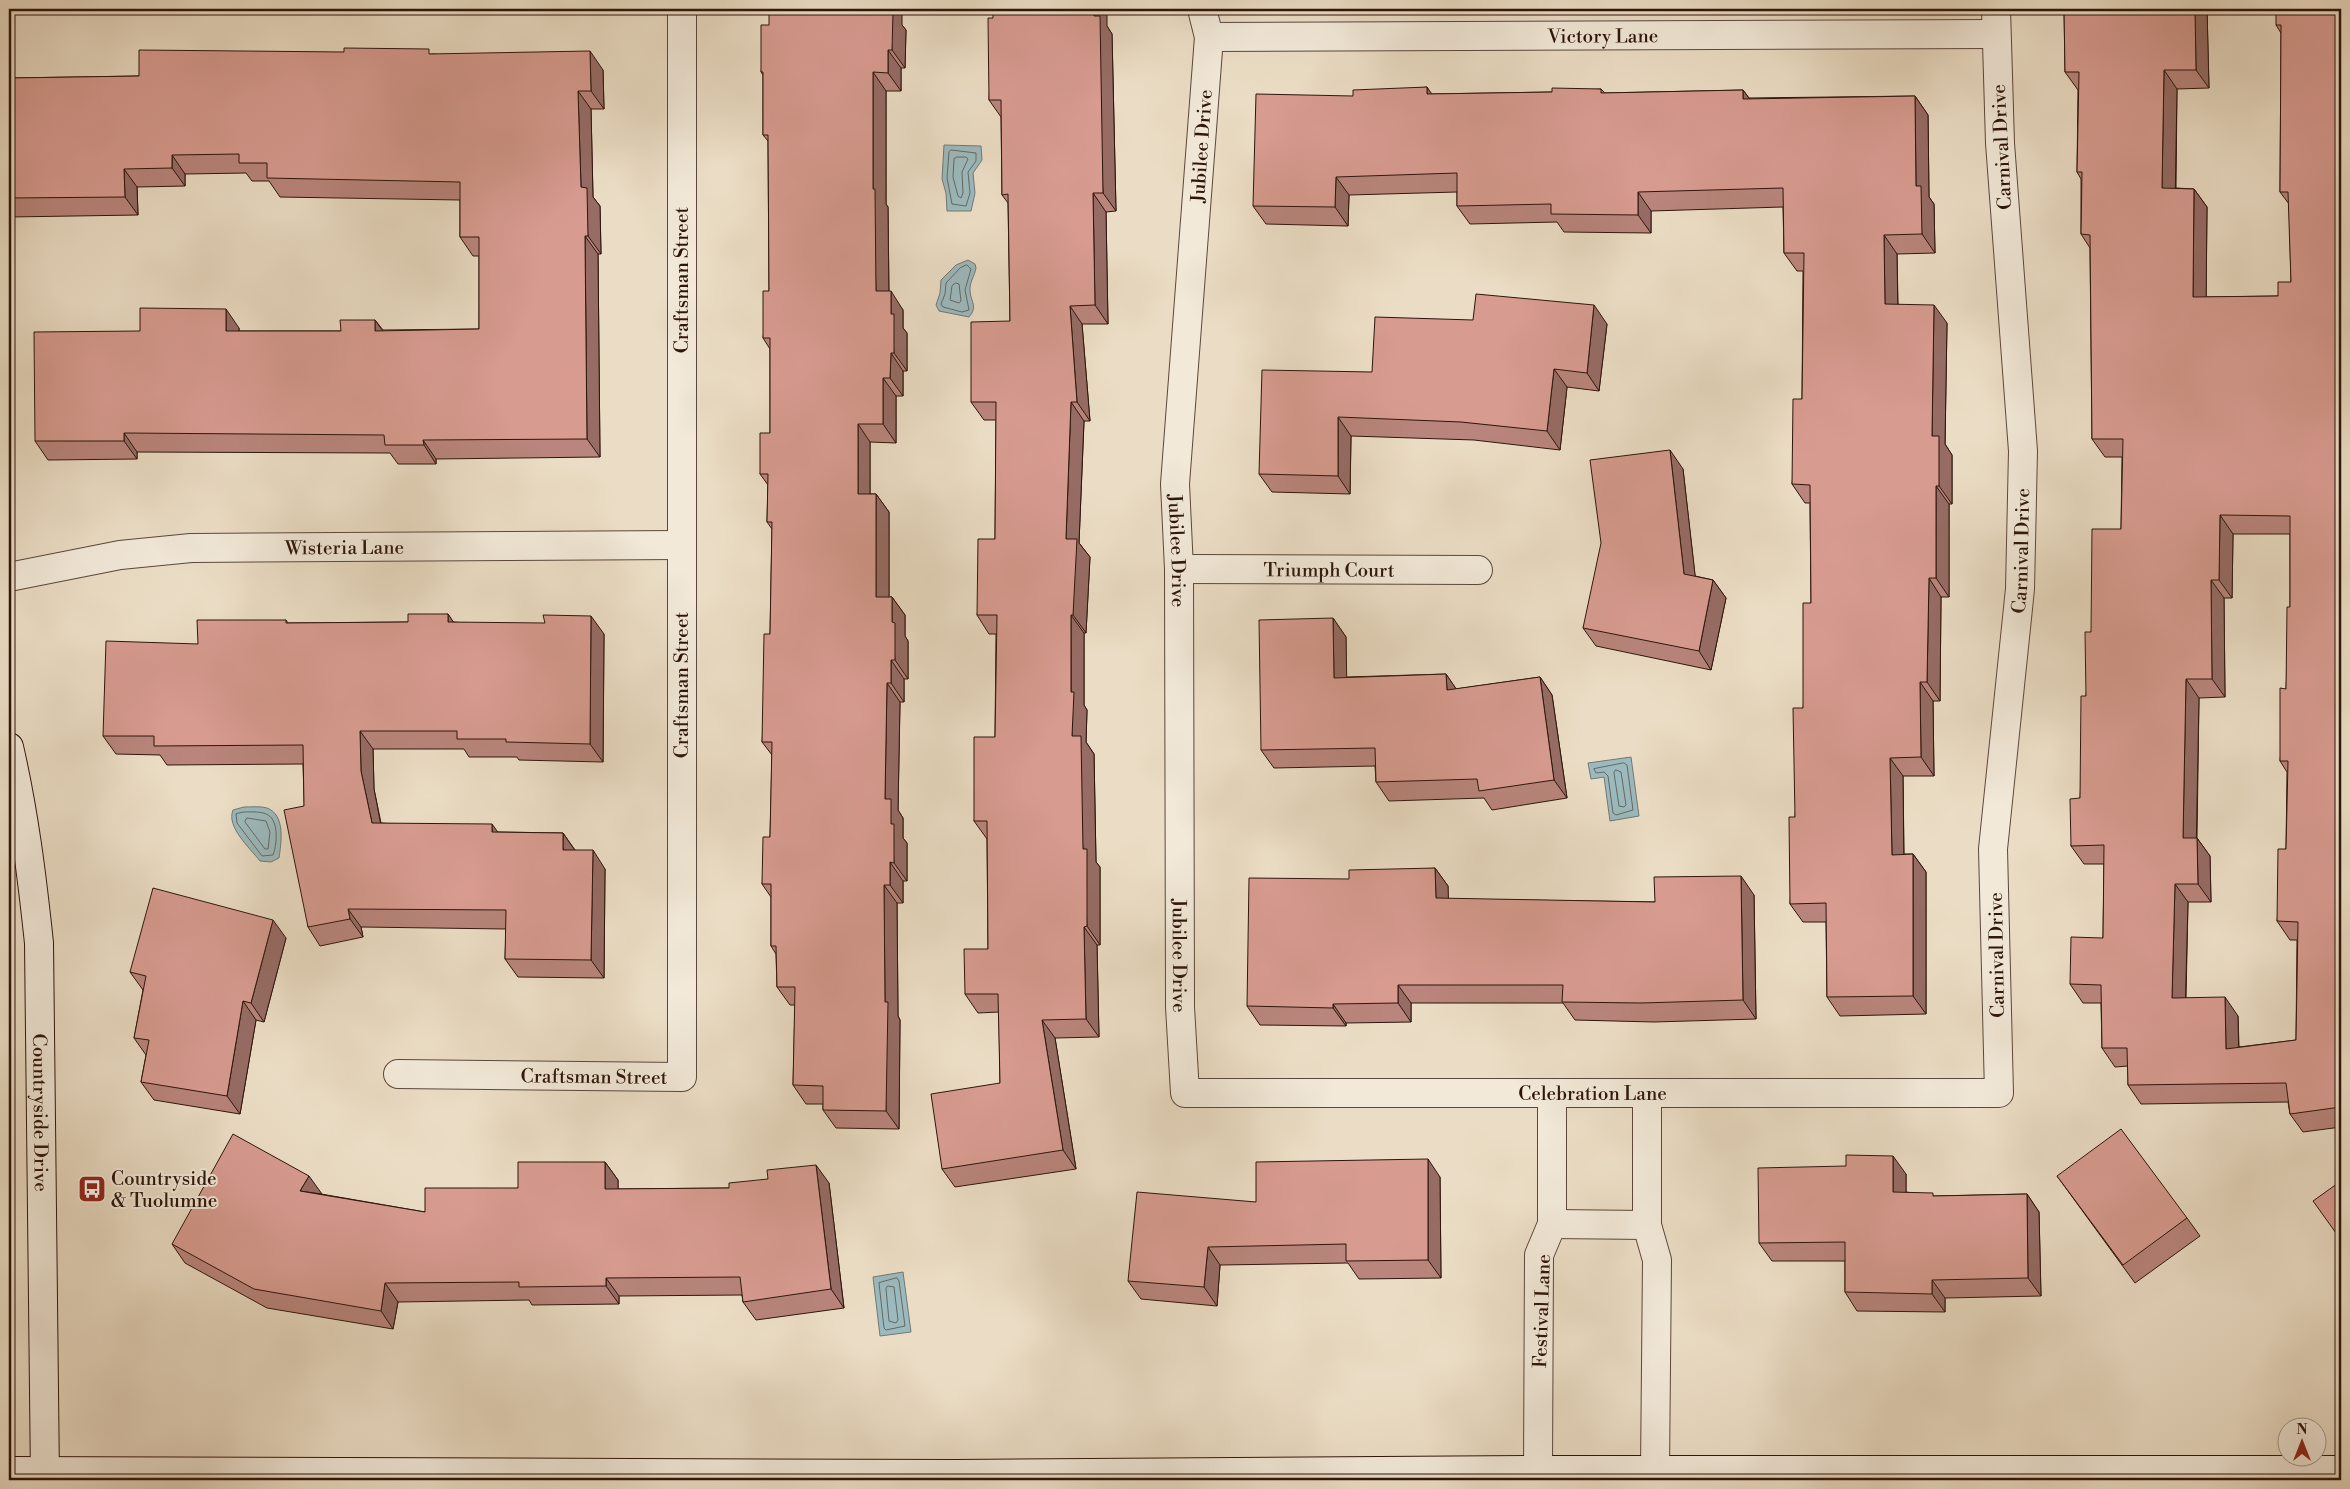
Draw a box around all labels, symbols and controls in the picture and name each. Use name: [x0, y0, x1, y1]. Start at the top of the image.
street label: Victory Lane: [1547, 24, 1658, 49]
street label: Carnival Drive: [1987, 84, 2017, 210]
street label: Jubilee Drive: [1186, 89, 1218, 204]
street label: Craftsman Street: [670, 206, 694, 353]
street label: Carnival Drive: [2007, 488, 2035, 615]
street label: Jubilee Drive: [1162, 493, 1190, 607]
street label: Wisteria Lane: [284, 536, 404, 560]
street label: Triumph Court: [1263, 558, 1395, 583]
street label: Craftsman Street: [670, 611, 694, 758]
street label: Carnival Drive: [1984, 892, 2010, 1018]
street label: Jubilee Drive: [1167, 898, 1191, 1013]
street label: Countryside Drive: [27, 1033, 53, 1192]
street label: Craftsman Street: [521, 1064, 668, 1090]
street label: Celebration Lane: [1518, 1082, 1667, 1106]
place label: Countryside & Tuolumne: [111, 1167, 217, 1213]
bus stop icon: Countryside & Tuolumne: [77, 1174, 107, 1204]
street label: Festival Lane: [1528, 1254, 1556, 1368]
north arrow: [2278, 1416, 2328, 1466]
text: N: [2296, 1421, 2308, 1439]

